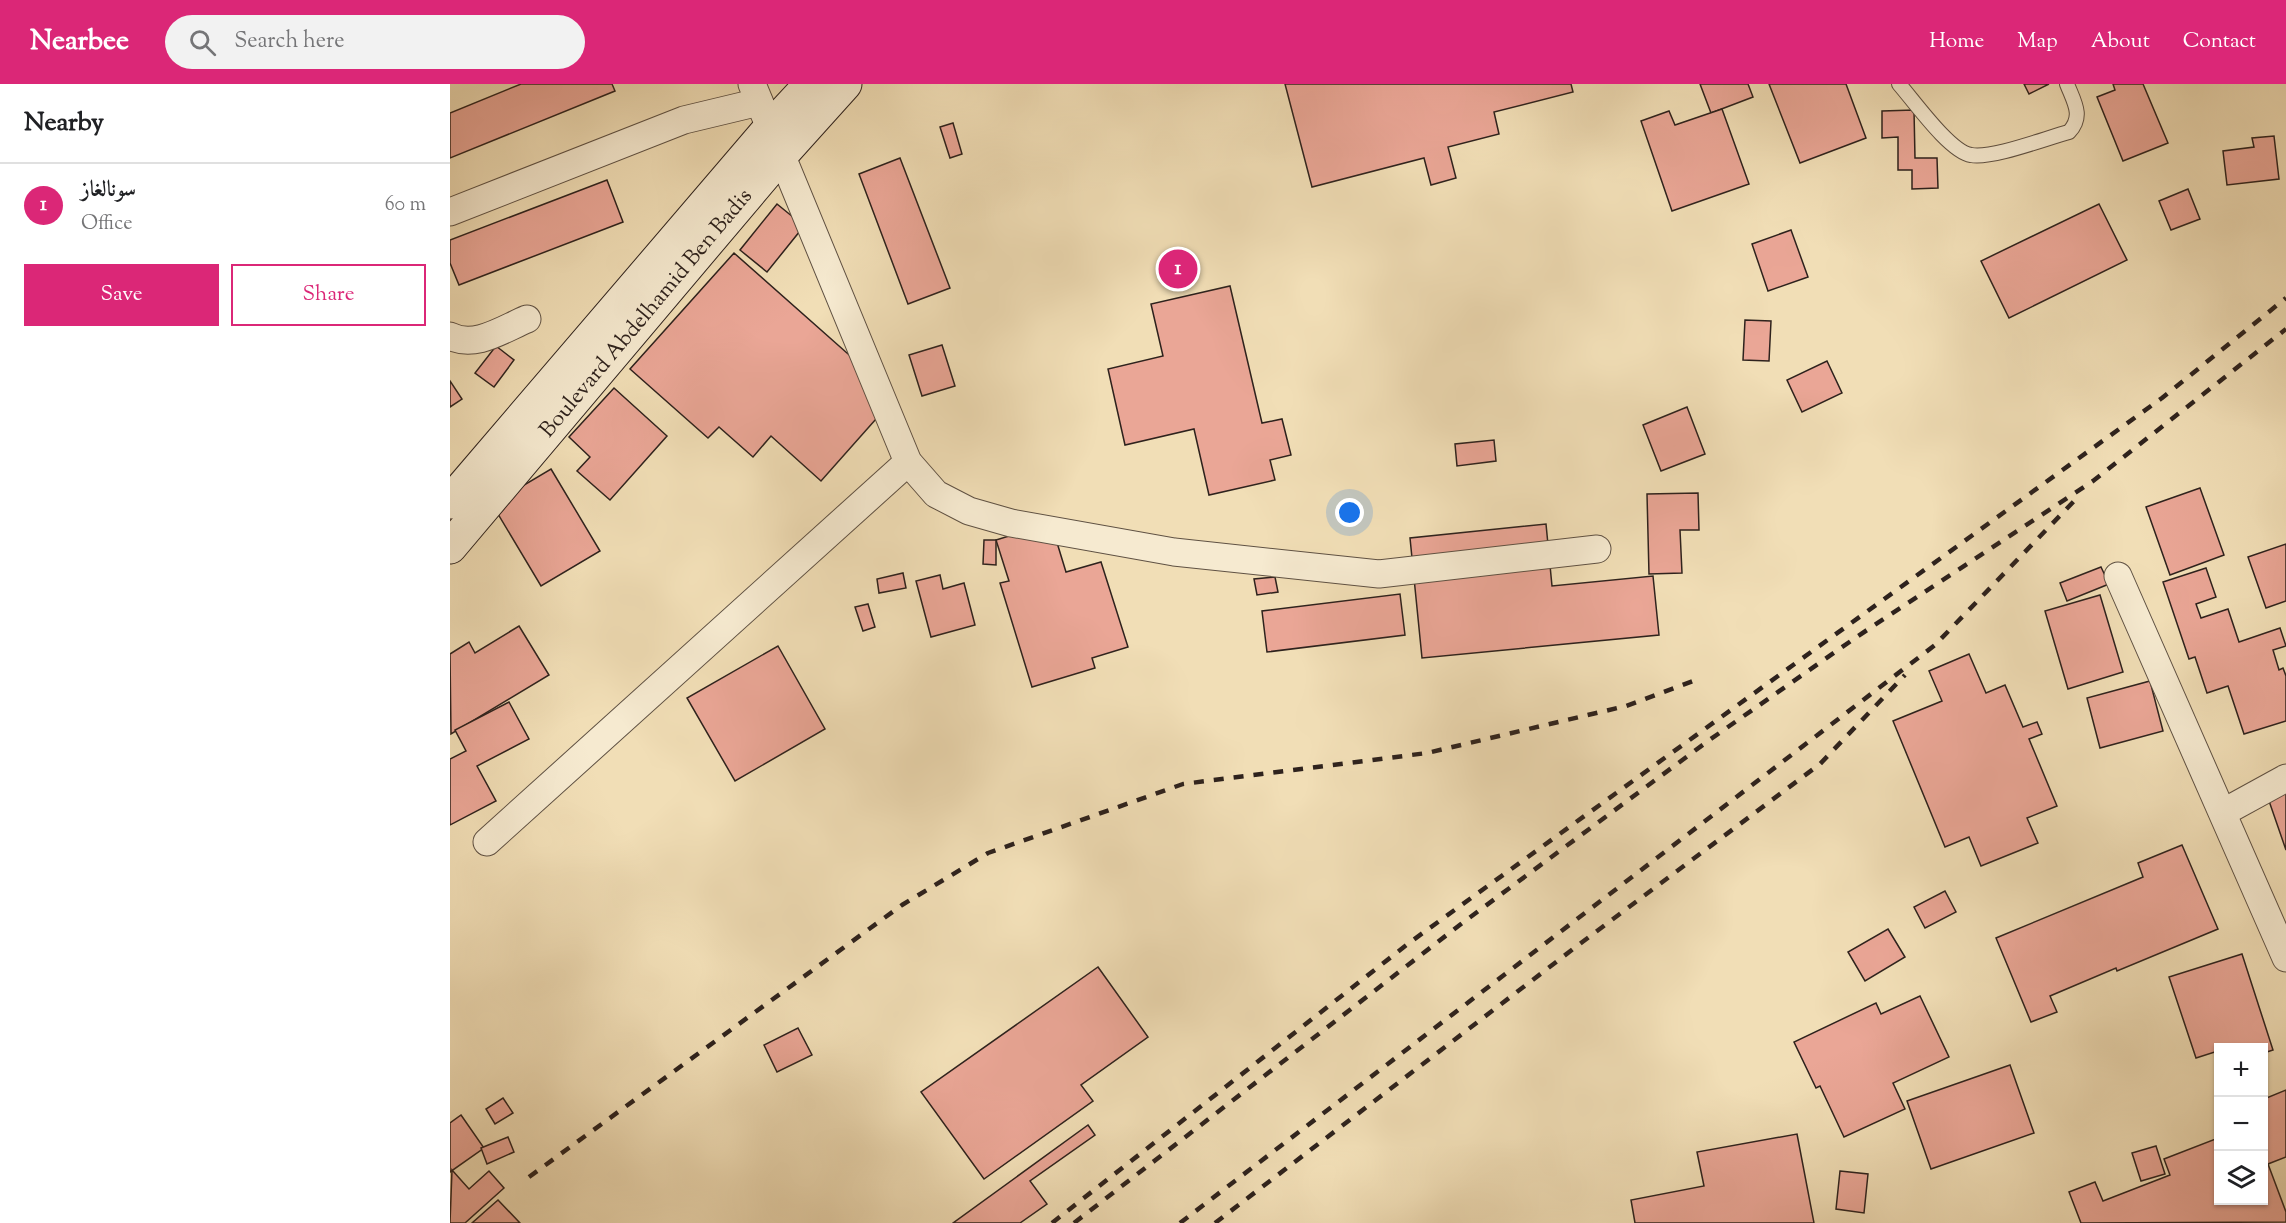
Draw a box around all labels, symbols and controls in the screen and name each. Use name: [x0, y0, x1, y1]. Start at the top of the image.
search box: [165, 15, 585, 69]
text: Nearbee: [30, 22, 129, 62]
icon: search: [186, 26, 219, 59]
text: Search here: [234, 26, 345, 58]
text: Home: [1929, 27, 1984, 57]
text: Map: [2017, 27, 2058, 57]
text: About: [2091, 27, 2150, 57]
text: Contact: [2183, 27, 2256, 57]
text: Nearby: [24, 105, 104, 142]
text: سونالغاز: [81, 175, 136, 207]
street label: Boulevard Abdelhamid Ben Badis: [533, 182, 761, 446]
text: 1: [40, 191, 47, 220]
text: 60 m: [385, 191, 426, 220]
text: Office: [81, 210, 133, 239]
pin: 1: [1158, 246, 1198, 291]
button: Save: [24, 264, 219, 326]
button: Share: [231, 264, 426, 326]
your location: [1335, 498, 1364, 527]
map controls: [2214, 1043, 2268, 1205]
button: +: [2214, 1043, 2268, 1097]
button: −: [2214, 1097, 2268, 1151]
button: layers: [2214, 1151, 2268, 1205]

